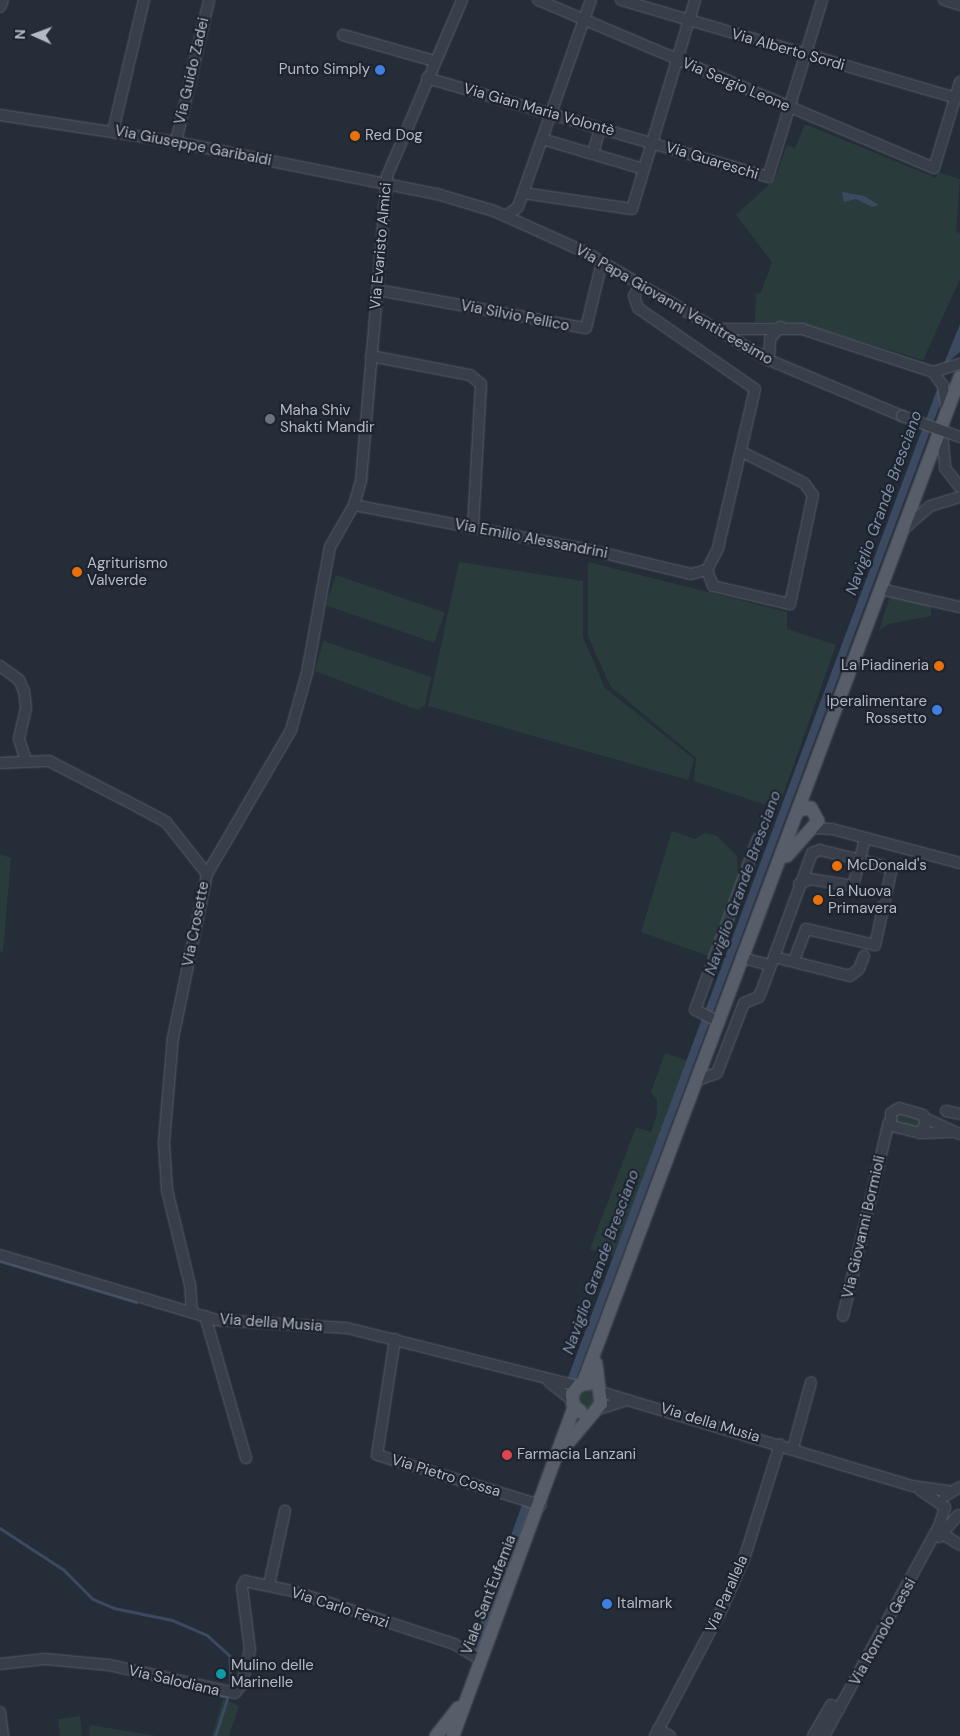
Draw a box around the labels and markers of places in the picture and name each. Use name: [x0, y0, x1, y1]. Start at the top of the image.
place label: Punto Simply: [279, 61, 370, 79]
marker: Punto Simply: [374, 64, 386, 76]
place label: Red Dog: [365, 127, 423, 145]
marker: Red Dog: [349, 130, 361, 142]
place label: Maha Shiv Shakti Mandir: [280, 401, 374, 436]
marker: Maha Shiv Shakti Mandir: [264, 413, 276, 425]
place label: Agriturismo Valverde: [87, 554, 168, 589]
marker: Agriturismo Valverde: [71, 566, 83, 578]
place label: La Piadineria: [841, 657, 929, 675]
marker: La Piadineria: [933, 660, 945, 672]
place label: Iperalimentare Rossetto: [827, 692, 927, 727]
marker: Iperalimentare Rossetto: [931, 704, 943, 716]
place label: McDonald's: [847, 857, 927, 875]
marker: McDonald's: [831, 860, 843, 872]
place label: La Nuova Primavera: [828, 882, 897, 917]
marker: La Nuova Primavera: [812, 894, 824, 906]
place label: Farmacia Lanzani: [517, 1446, 636, 1464]
marker: Farmacia Lanzani: [501, 1449, 513, 1461]
place label: Italmark: [617, 1595, 673, 1613]
marker: Italmark: [601, 1598, 613, 1610]
place label: Mulino delle Marinelle: [231, 1656, 314, 1691]
marker: Mulino delle Marinelle: [215, 1668, 227, 1680]

